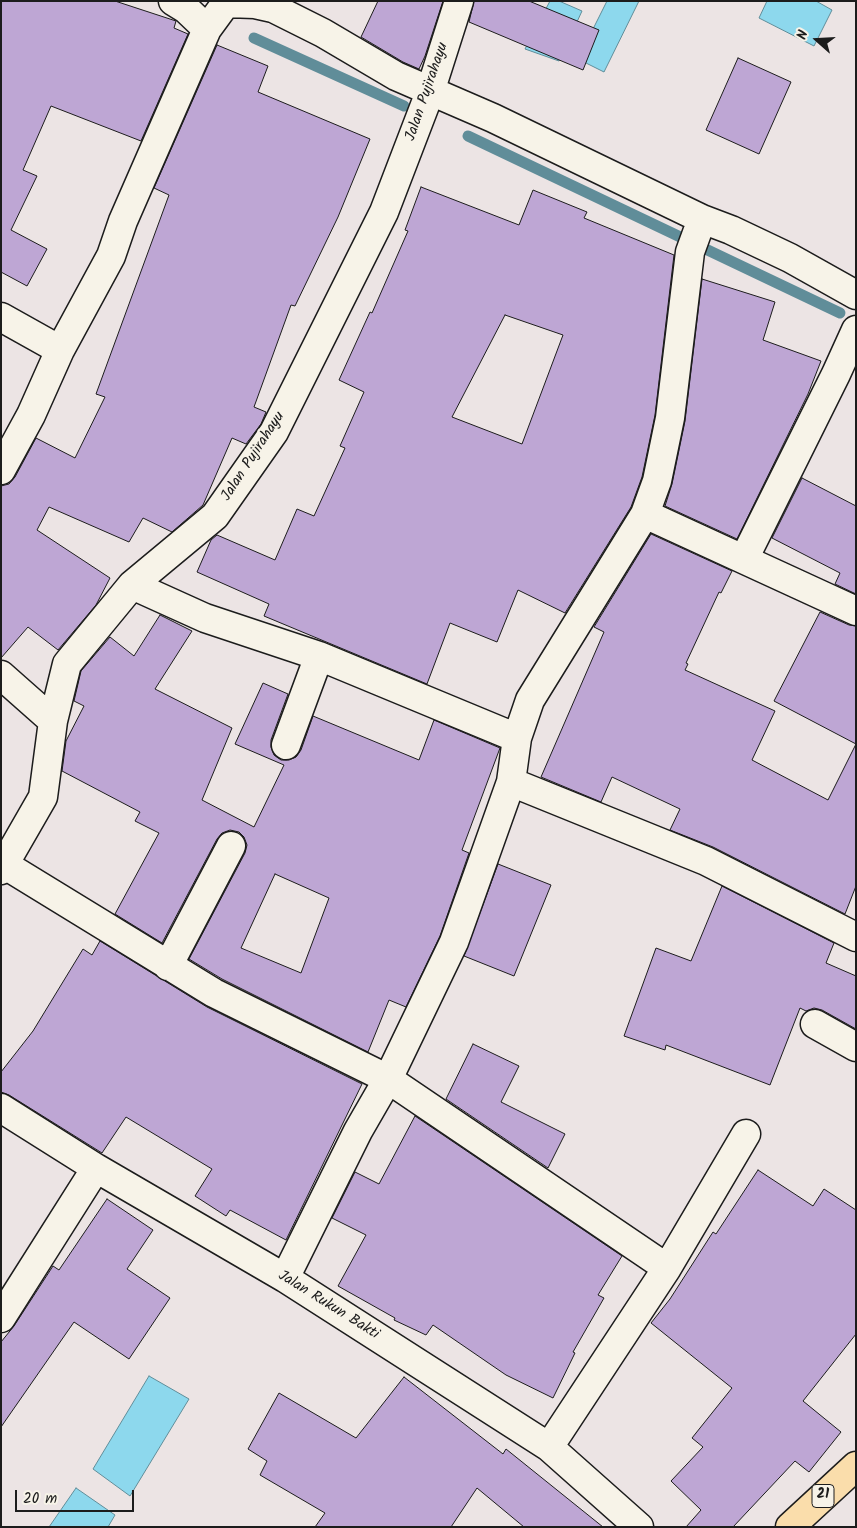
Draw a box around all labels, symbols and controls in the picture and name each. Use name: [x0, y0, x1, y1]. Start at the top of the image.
north arrow: [792, 15, 842, 65]
text: N: [791, 27, 815, 43]
street label: Jalan Pujirahayu: [403, 40, 453, 144]
street label: Jalan Pujirahayu: [218, 409, 290, 505]
street label: Jalan Rukun Bakti: [274, 1268, 382, 1344]
scale bar: [18, 1480, 136, 1512]
road number: 21: [812, 1484, 834, 1508]
text: 20 m: [23, 1487, 57, 1511]

